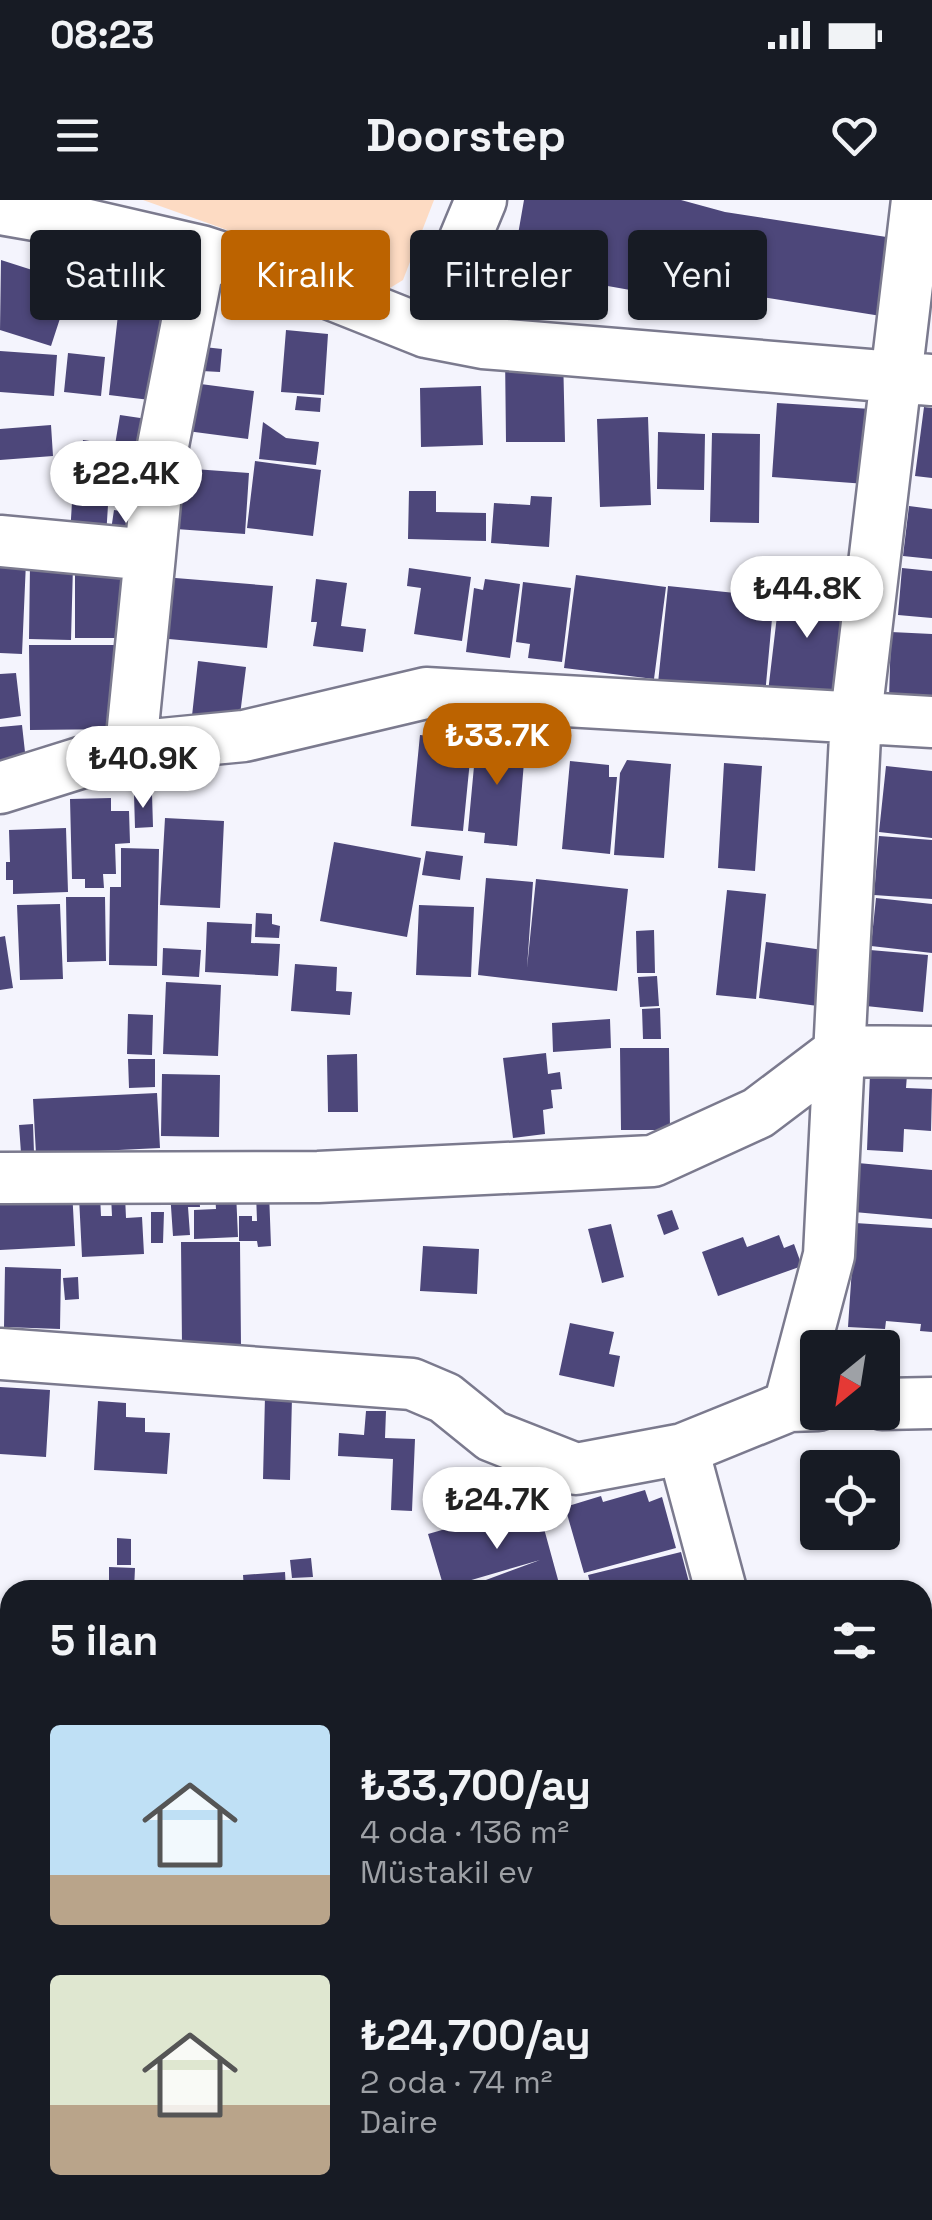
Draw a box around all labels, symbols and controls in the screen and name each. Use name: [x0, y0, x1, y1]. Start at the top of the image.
text: 08:23: [50, 11, 154, 59]
text: Doorstep: [366, 107, 566, 164]
icon: menu: [50, 108, 105, 163]
icon: heart: [827, 108, 882, 163]
chip: Satılık: [30, 230, 201, 320]
chip: Kiralık: [221, 230, 390, 320]
chip: Filtreler: [410, 230, 608, 320]
chip: Yeni: [628, 230, 767, 320]
pin: ₺22.4K: [45, 441, 207, 526]
text: ₺22.4K: [72, 453, 180, 493]
pin: ₺44.8K: [726, 556, 888, 641]
text: ₺44.8K: [752, 568, 862, 608]
pin: ₺33.7K: [416, 703, 578, 788]
text: ₺33.7K: [445, 715, 549, 755]
pin: ₺40.9K: [62, 726, 224, 811]
text: ₺40.9K: [88, 738, 198, 778]
north arrow: [800, 1330, 900, 1430]
map controls: [800, 1330, 900, 1550]
button: locate: [800, 1450, 900, 1550]
pin: ₺24.7K: [416, 1467, 578, 1552]
text: ₺24.7K: [445, 1479, 549, 1519]
icon: filters: [827, 1613, 882, 1668]
text: 5 ilan: [50, 1614, 158, 1667]
text: ₺33,700/ay: [360, 1759, 591, 1812]
icon: home: [130, 1765, 250, 1885]
text: 4 oda · 136 m²: [360, 1812, 569, 1852]
text: Müstakil ev: [360, 1852, 533, 1892]
text: ₺24,700/ay: [360, 2009, 591, 2062]
icon: home: [130, 2015, 250, 2135]
text: 2 oda · 74 m²: [360, 2062, 552, 2102]
text: Daire: [360, 2102, 438, 2142]

